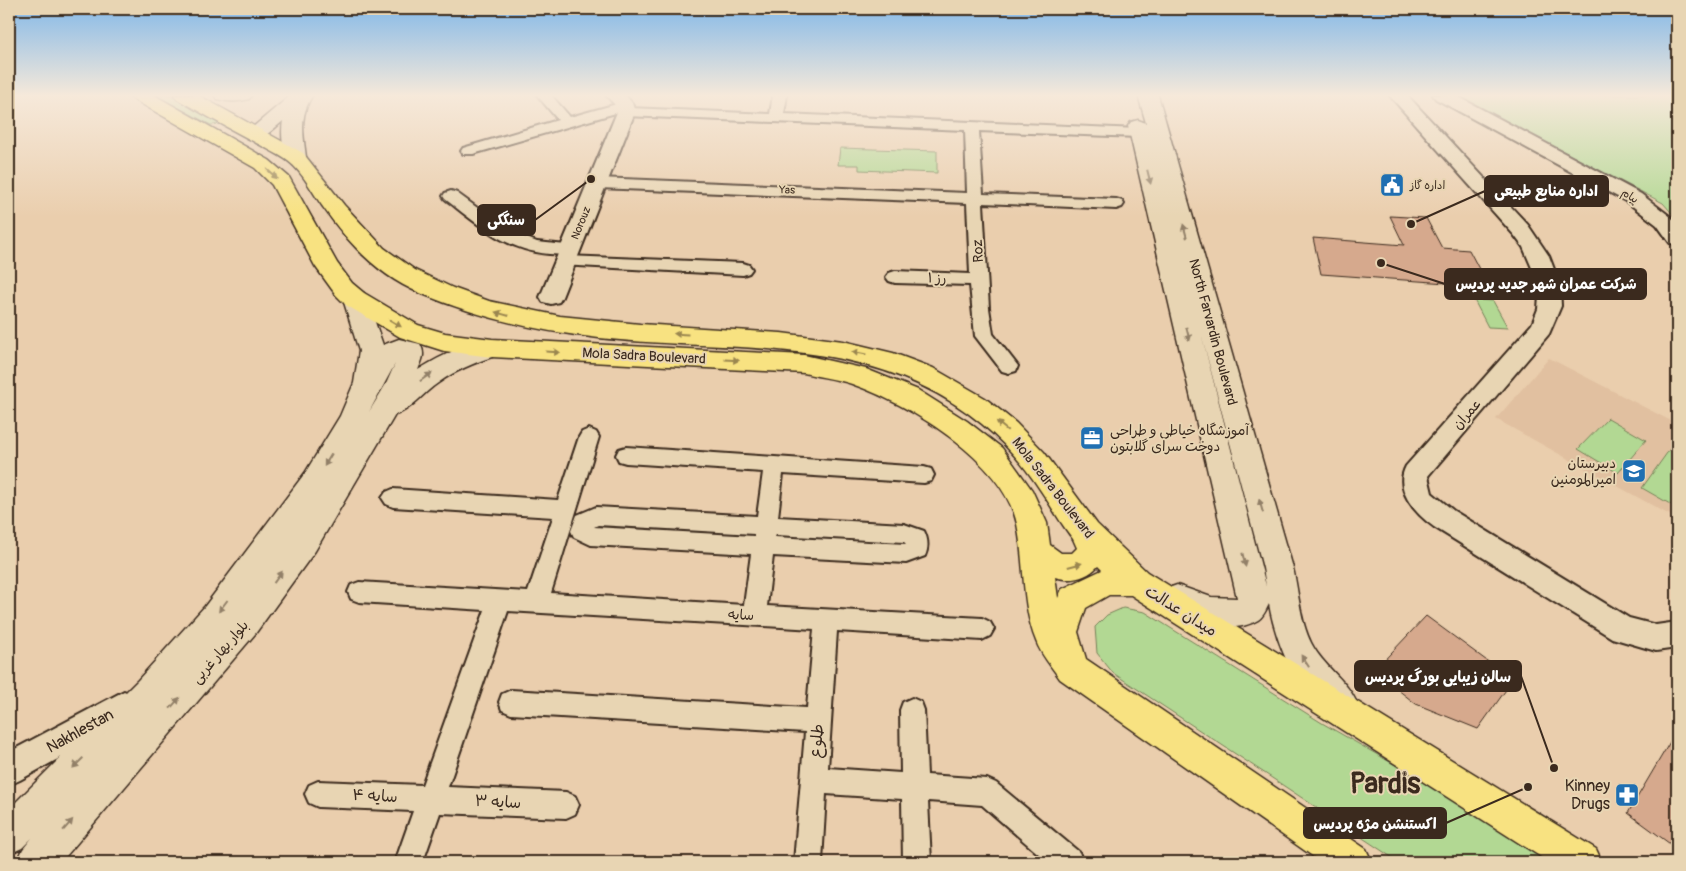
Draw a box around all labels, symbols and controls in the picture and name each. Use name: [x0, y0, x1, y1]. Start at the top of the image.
one-way arrow: [266, 168, 278, 180]
one-way arrow: [1146, 169, 1154, 184]
public building icon: اداره گاز: [1379, 172, 1405, 198]
callout: اداره منابع طبیعی: [1485, 176, 1608, 206]
place label: اداره گاز: [1409, 179, 1445, 192]
text: اداره منابع طبیعی: [1494, 182, 1598, 202]
street label: Yas: [778, 183, 795, 197]
street label: پیام: [1618, 186, 1641, 208]
street label: Norouz: [569, 204, 594, 241]
callout: سنگکی: [478, 205, 535, 235]
text: سنگکی: [487, 210, 525, 230]
one-way arrow: [1181, 223, 1189, 238]
street label: Roz: [969, 239, 987, 263]
street label: North Farvardin Boulevard: [1185, 257, 1241, 407]
street label: رز ۱: [927, 269, 947, 287]
callout: شرکت عمران شهر جدید پردیس: [1445, 269, 1646, 299]
text: شرکت عمران شهر جدید پردیس: [1455, 275, 1637, 294]
one-way arrow: [494, 309, 509, 317]
one-way arrow: [388, 318, 401, 327]
one-way arrow: [1185, 327, 1193, 342]
one-way arrow: [672, 329, 688, 337]
street label: Mola Sadra Boulevard: [582, 344, 706, 368]
one-way arrow: [545, 348, 561, 356]
one-way arrow: [851, 348, 867, 356]
one-way arrow: [725, 357, 741, 365]
one-way arrow: [419, 372, 432, 383]
street label: عمران: [1449, 395, 1485, 433]
one-way arrow: [996, 421, 1009, 432]
place label: آموزشگاه خیاطی و طراحی دوخت سرای گلابتون: [1110, 422, 1249, 455]
office icon: آموزشگاه خیاطی و طراحی دوخت سرای گلابتون: [1079, 425, 1105, 451]
street label: Mola Sadra Boulevard: [1008, 434, 1098, 542]
one-way arrow: [323, 453, 332, 466]
place label: دبیرستان امیرالمومنین: [1551, 455, 1616, 488]
school or university icon: دبیرستان امیرالمومنین: [1621, 458, 1647, 484]
one-way arrow: [1257, 498, 1265, 513]
one-way arrow: [1240, 553, 1248, 568]
one-way arrow: [1067, 561, 1083, 569]
one-way arrow: [273, 570, 283, 584]
street label: میدان عدالت: [1141, 581, 1221, 641]
one-way arrow: [218, 599, 229, 612]
street label: سایه: [727, 606, 755, 624]
street label: بلوار بهار غربی: [188, 617, 252, 687]
one-way arrow: [1300, 655, 1310, 668]
callout: سالن زیبایی بورگ پردیس: [1355, 661, 1521, 691]
text: سالن زیبایی بورگ پردیس: [1365, 667, 1511, 687]
one-way arrow: [170, 697, 181, 710]
street label: Nakhlestan: [43, 704, 117, 758]
street label: طلوع: [806, 723, 829, 759]
one-way arrow: [72, 757, 84, 769]
district label: Pardis: [1350, 766, 1420, 802]
place label: Kinney Drugs: [1565, 776, 1610, 814]
pharmacy icon: Kinney Drugs: [1614, 782, 1640, 808]
street label: سایه ۴: [352, 785, 398, 807]
street label: سایه ۳: [474, 791, 522, 813]
callout: اکستنشن مژه پردیس: [1304, 808, 1446, 838]
text: اکستنشن مژه پردیس: [1314, 815, 1437, 834]
one-way arrow: [63, 819, 74, 832]

